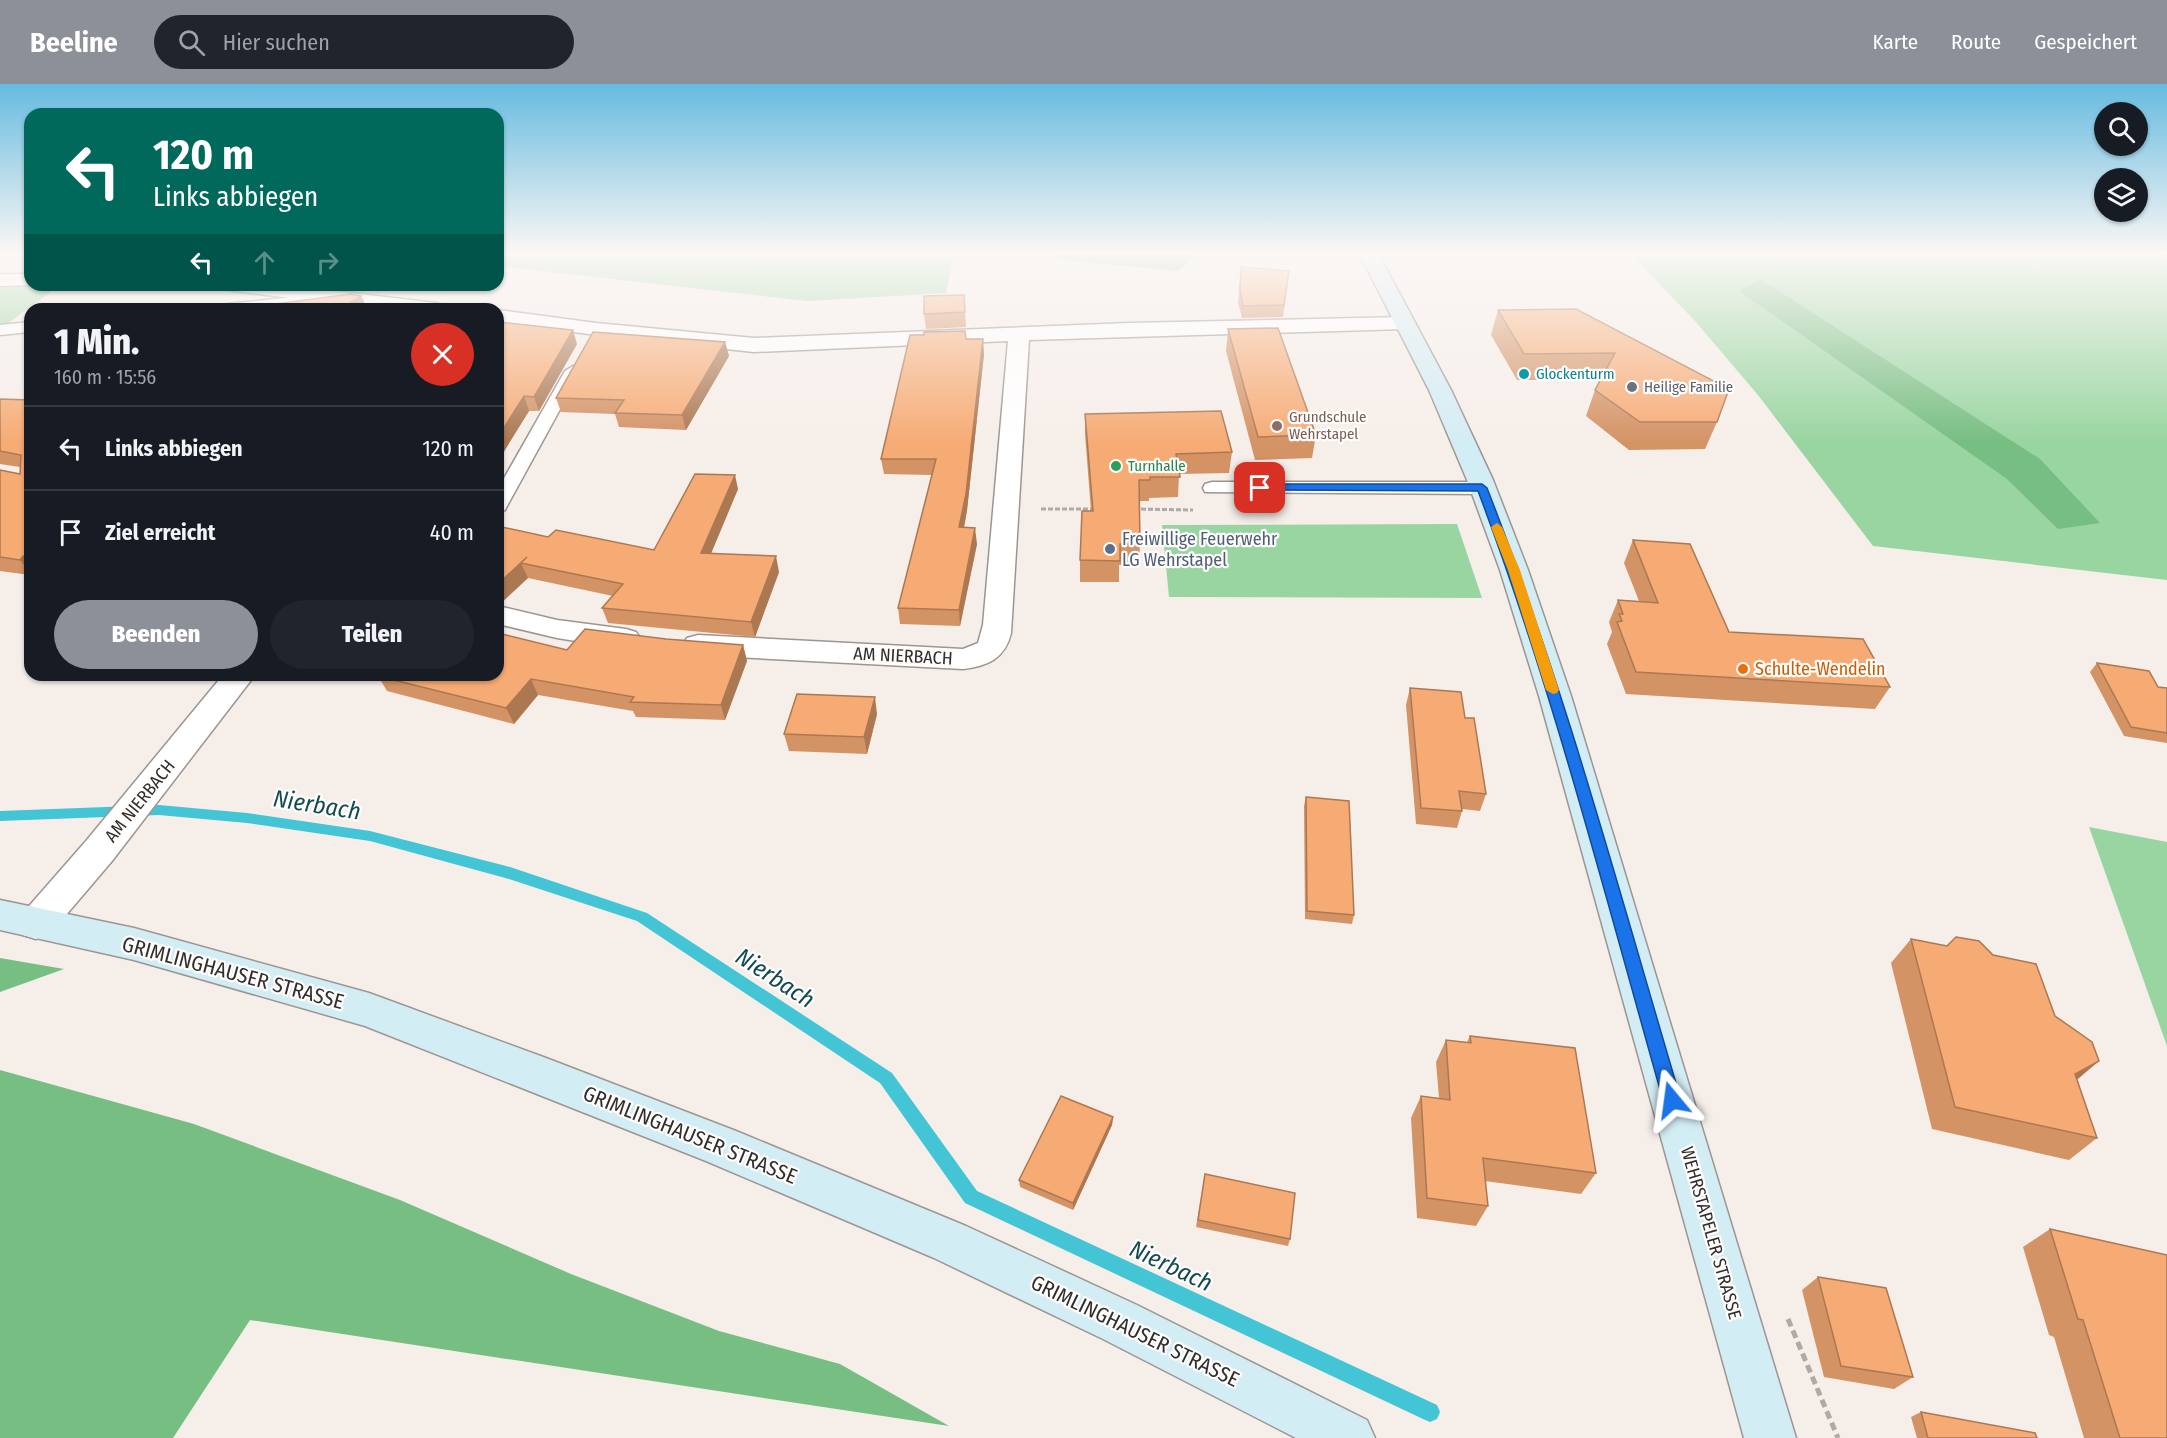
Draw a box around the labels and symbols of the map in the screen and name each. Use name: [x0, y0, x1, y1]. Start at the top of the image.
place label: Glockenturm: [1536, 365, 1614, 383]
marker: Glockenturm: [1517, 367, 1531, 381]
place label: Heilige Familie: [1644, 378, 1733, 396]
marker: Heilige Familie: [1625, 380, 1639, 394]
place label: Grundschule Wehrstapel: [1289, 408, 1367, 443]
marker: Grundschule Wehrstapel: [1270, 419, 1284, 433]
place label: Turnhalle: [1128, 457, 1186, 475]
marker: Turnhalle: [1109, 459, 1123, 473]
pin: [1234, 462, 1285, 513]
place label: Freiwillige Feuerwehr LG Wehrstapel: [1122, 528, 1278, 571]
marker: Freiwillige Feuerwehr LG Wehrstapel: [1103, 542, 1117, 556]
street label: AM NIERBACH: [853, 642, 953, 670]
place label: Schulte-Wendelin: [1755, 658, 1885, 680]
marker: Schulte-Wendelin: [1736, 662, 1750, 676]
street label: AM NIERBACH: [100, 755, 180, 847]
water label: Nierbach: [271, 784, 363, 826]
street label: GRIMLINGHAUSER STRASSE: [119, 931, 347, 1015]
water label: Nierbach: [730, 942, 820, 1014]
position arrow: [1640, 1068, 1704, 1132]
street label: GRIMLINGHAUSER STRASSE: [579, 1080, 801, 1190]
street label: WEHRSTAPELER STRASSE: [1676, 1144, 1746, 1322]
water label: Nierbach: [1125, 1235, 1217, 1297]
street label: GRIMLINGHAUSER STRASSE: [1027, 1269, 1244, 1393]

